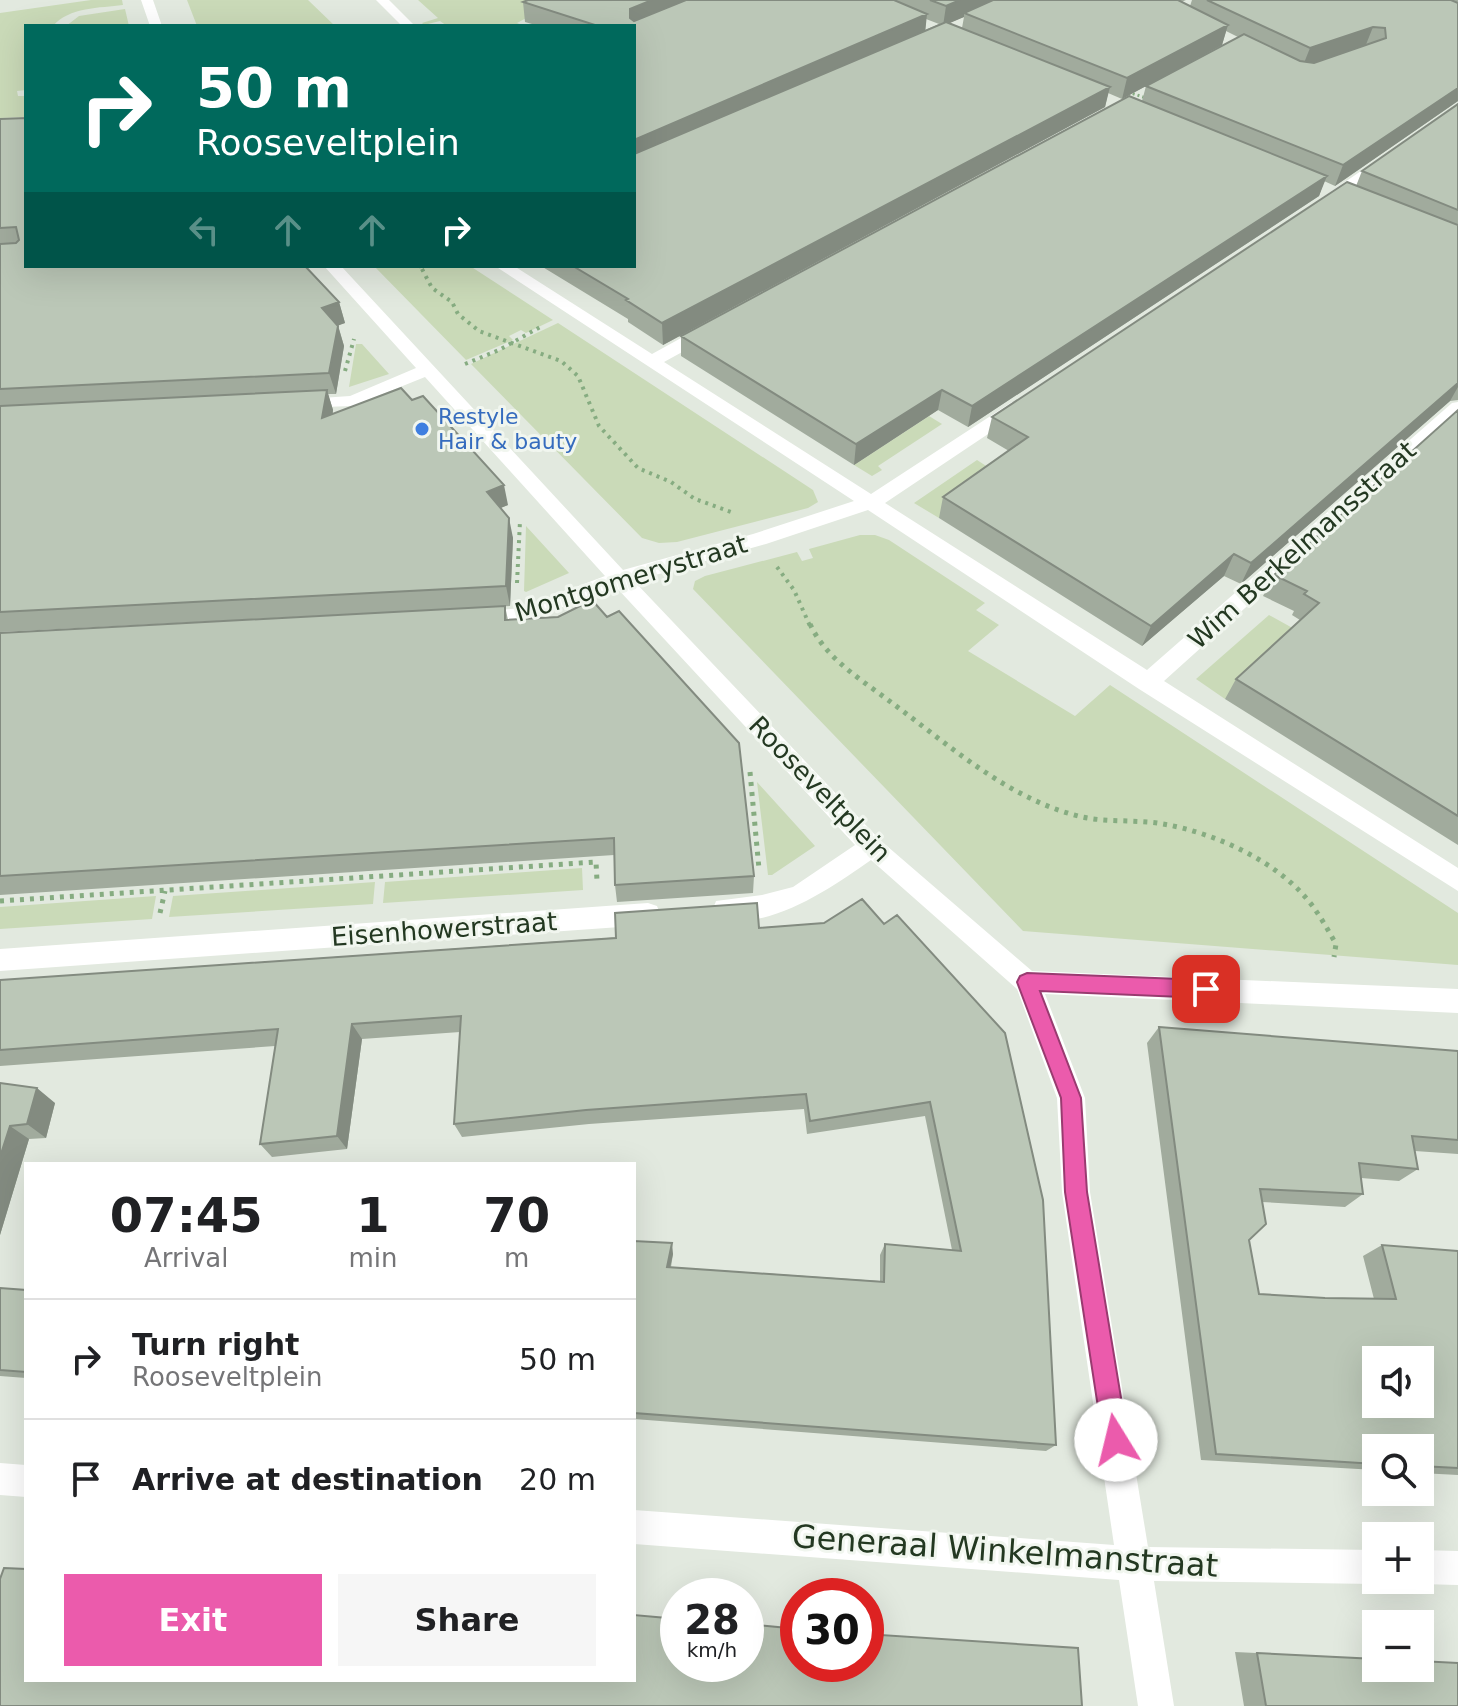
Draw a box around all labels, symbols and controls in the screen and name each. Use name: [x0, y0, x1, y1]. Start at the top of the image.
text: 50 m: [196, 55, 352, 120]
icon: right: [64, 56, 168, 160]
text: Rooseveltplein: [196, 122, 460, 163]
icon: left: [182, 208, 226, 252]
icon: ahead: [266, 208, 310, 252]
icon: ahead: [350, 208, 394, 252]
icon: right: [434, 208, 478, 252]
place label: Restyle Hair & bauty: [438, 404, 577, 454]
marker: Restyle Hair & bauty: [413, 420, 431, 438]
street label: Wim Berkelmansstraat: [1182, 435, 1422, 655]
street label: Montgomerystraat: [511, 528, 751, 628]
street label: Rooseveltplein: [743, 710, 897, 868]
street label: Eisenhowerstraat: [330, 906, 558, 952]
pin: [1172, 955, 1240, 1023]
icon: arrive: [1184, 967, 1228, 1011]
text: 07:45: [110, 1187, 263, 1243]
text: 1: [356, 1187, 390, 1243]
text: 70: [483, 1187, 550, 1243]
text: Arrival: [144, 1243, 228, 1273]
text: min: [348, 1243, 398, 1273]
text: m: [504, 1243, 529, 1273]
text: Turn right: [132, 1327, 299, 1362]
icon: right: [64, 1337, 108, 1381]
text: 50 m: [519, 1342, 596, 1377]
map controls: [1362, 1346, 1434, 1682]
button: sound: [1362, 1346, 1434, 1418]
text: Rooseveltplein: [132, 1362, 322, 1392]
position arrow: [1074, 1398, 1158, 1482]
button: search: [1362, 1434, 1434, 1506]
icon: arrive: [64, 1457, 108, 1501]
text: Arrive at destination: [132, 1462, 483, 1497]
text: 20 m: [519, 1462, 596, 1497]
street label: Generaal Winkelmanstraat: [791, 1517, 1219, 1585]
button: +: [1362, 1522, 1434, 1594]
button: Exit: [64, 1574, 322, 1666]
button: Share: [338, 1574, 596, 1666]
speed limit sign: 30: [780, 1578, 884, 1682]
text: 28: [684, 1597, 740, 1643]
button: −: [1362, 1610, 1434, 1682]
text: km/h: [687, 1638, 737, 1662]

